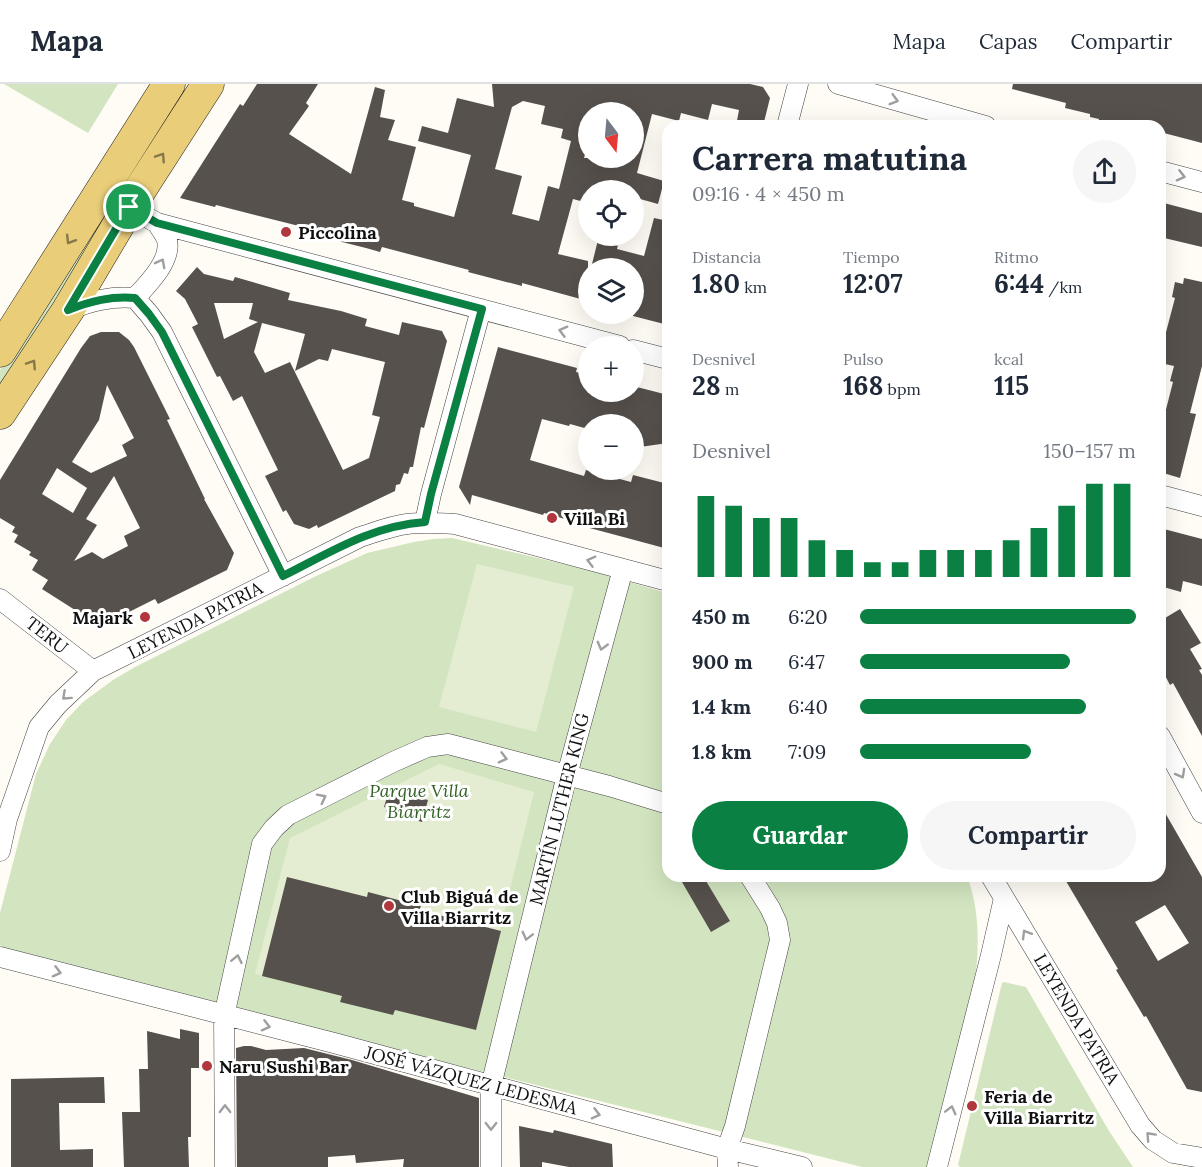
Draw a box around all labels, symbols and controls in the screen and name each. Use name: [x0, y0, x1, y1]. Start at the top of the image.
text: Mapa: [30, 23, 103, 59]
text: Mapa: [892, 28, 946, 55]
text: Capas: [979, 28, 1038, 55]
text: Compartir: [1071, 28, 1172, 55]
one-way arrow: [888, 93, 899, 105]
north arrow: [578, 102, 644, 168]
map controls: [578, 102, 644, 480]
text: Carrera matutina: [692, 137, 967, 179]
button: share: [1073, 140, 1136, 203]
one-way arrow: [154, 153, 165, 164]
one-way arrow: [1176, 169, 1186, 182]
button: locate: [578, 180, 644, 246]
pin: [103, 181, 154, 232]
text: 09:16 · 4 × 450 m: [692, 181, 845, 206]
icon: arrive: [112, 190, 145, 223]
place label: Piccolina: [298, 221, 377, 244]
marker: Piccolina: [279, 225, 293, 239]
one-way arrow: [65, 234, 77, 244]
text: Distancia: [692, 247, 761, 267]
text: Tiempo: [843, 247, 900, 267]
text: Ritmo: [994, 247, 1039, 267]
button: layers: [578, 258, 644, 324]
one-way arrow: [154, 259, 165, 269]
text: 1.80: [692, 267, 740, 300]
text: 12:07: [843, 267, 903, 300]
text: 6:44: [994, 267, 1044, 300]
text: km: [740, 277, 767, 297]
text: /km: [1044, 277, 1082, 297]
one-way arrow: [558, 326, 568, 339]
button: +: [578, 336, 644, 402]
text: Desnivel: [692, 349, 755, 369]
text: Pulso: [843, 349, 883, 369]
text: kcal: [994, 349, 1024, 369]
one-way arrow: [25, 360, 36, 371]
text: 28: [692, 369, 721, 402]
text: 168: [843, 369, 883, 402]
text: 115: [994, 369, 1029, 402]
text: m: [721, 379, 739, 399]
text: bpm: [883, 379, 921, 399]
button: −: [578, 414, 644, 480]
text: Desnivel: [692, 438, 771, 463]
text: 150–157 m: [1044, 438, 1136, 463]
place label: Villa Bi: [564, 507, 625, 530]
marker: Villa Bi: [545, 511, 559, 525]
one-way arrow: [586, 555, 596, 568]
street label: LEYENDA PATRIA: [124, 576, 267, 664]
text: 450 m: [692, 604, 750, 629]
text: 6:20: [788, 604, 828, 629]
place label: Majark: [72, 606, 133, 629]
marker: Majark: [138, 610, 152, 624]
street label: TERU: [21, 611, 73, 659]
one-way arrow: [597, 640, 609, 651]
text: 900 m: [692, 649, 753, 674]
text: 6:47: [788, 649, 825, 674]
one-way arrow: [62, 689, 73, 700]
text: 1.4 km: [692, 694, 751, 719]
text: 6:40: [788, 694, 828, 719]
street label: MARTÍN LUTHER KING: [524, 710, 594, 907]
text: 1.8 km: [692, 739, 752, 764]
text: 7:09: [788, 739, 826, 764]
one-way arrow: [498, 751, 508, 764]
one-way arrow: [1174, 768, 1185, 779]
park label: Parque Villa Biarritz: [369, 779, 469, 823]
one-way arrow: [316, 794, 327, 805]
button: Guardar: [692, 801, 908, 870]
button: Compartir: [920, 801, 1136, 870]
place label: Club Biguá de Villa Biarritz: [401, 885, 519, 929]
marker: Club Biguá de Villa Biarritz: [382, 899, 396, 913]
one-way arrow: [1021, 930, 1033, 940]
one-way arrow: [522, 931, 535, 941]
street label: LEYENDA PATRIA: [1029, 950, 1125, 1089]
one-way arrow: [230, 954, 243, 964]
one-way arrow: [51, 965, 61, 978]
one-way arrow: [260, 1019, 270, 1032]
street label: JOSÉ VÁZQUEZ LEDESMA: [361, 1040, 580, 1120]
place label: Naru Sushi Bar: [219, 1055, 349, 1078]
marker: Naru Sushi Bar: [200, 1059, 214, 1073]
place label: Feria de Villa Biarritz: [984, 1085, 1094, 1129]
marker: Feria de Villa Biarritz: [965, 1099, 979, 1113]
one-way arrow: [219, 1104, 231, 1113]
one-way arrow: [591, 1106, 601, 1119]
one-way arrow: [944, 1106, 957, 1116]
one-way arrow: [485, 1122, 497, 1131]
one-way arrow: [1146, 1132, 1157, 1142]

